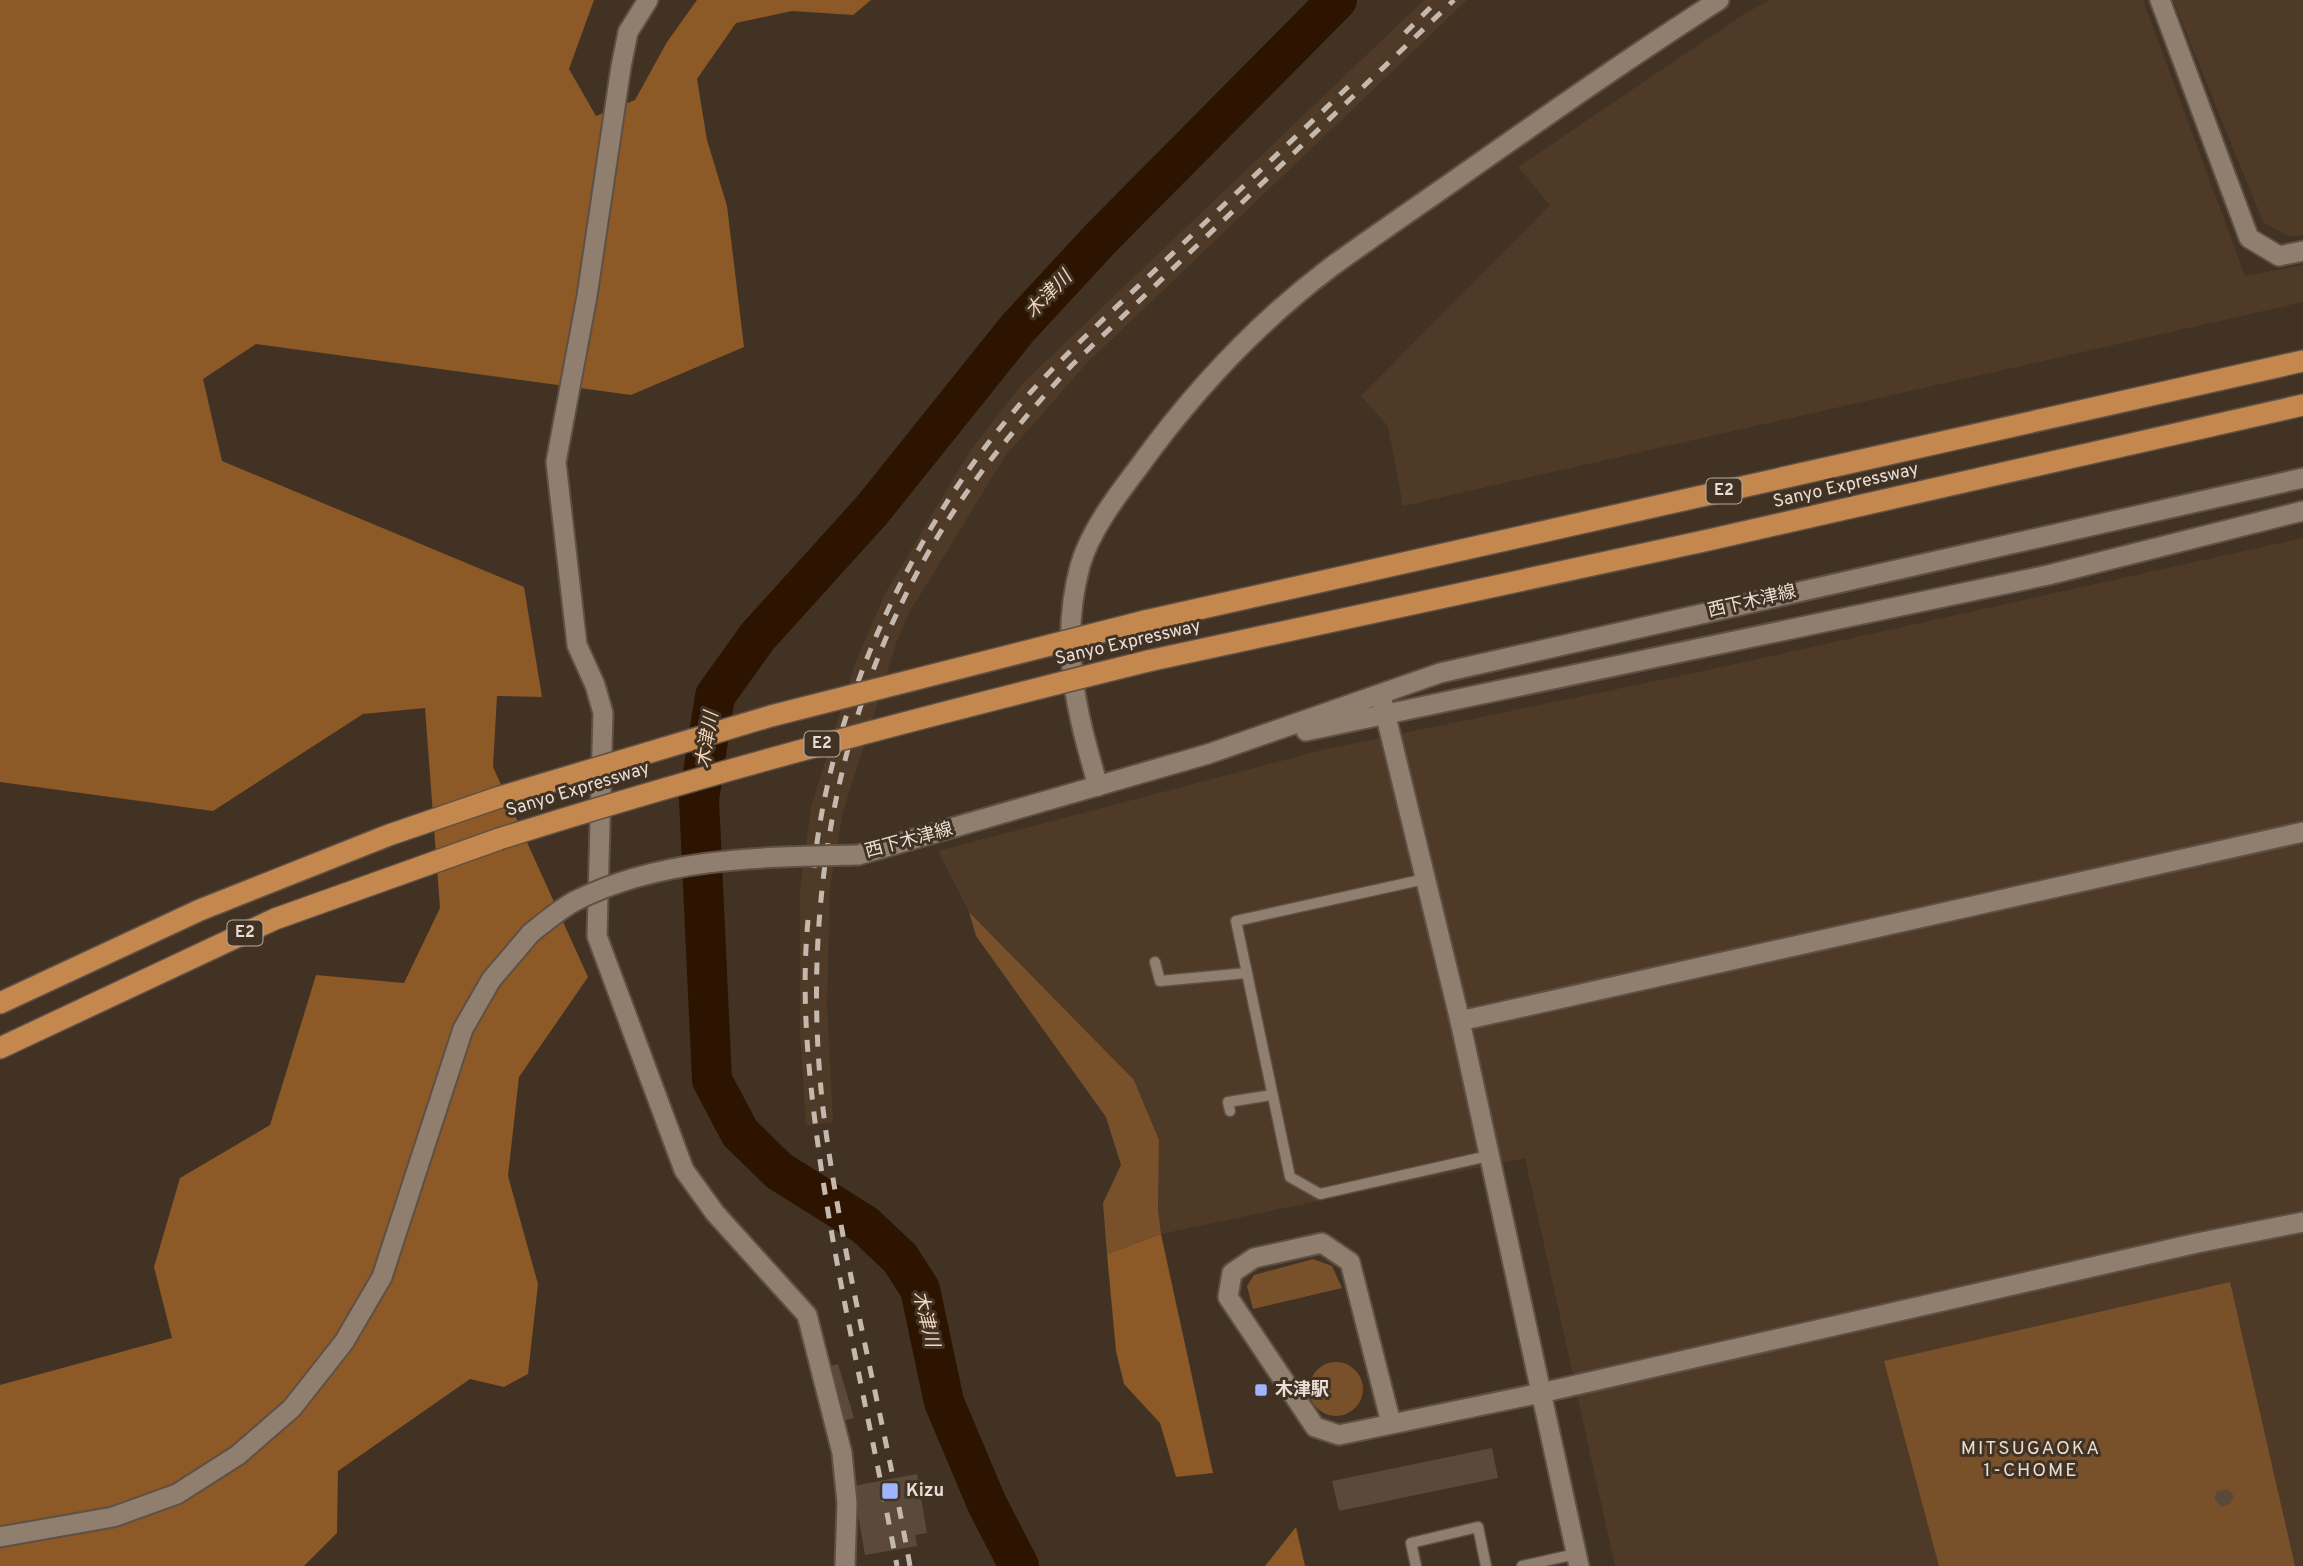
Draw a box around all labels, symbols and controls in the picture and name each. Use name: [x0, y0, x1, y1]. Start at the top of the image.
water label: 木津川: [1021, 265, 1079, 324]
street label: Sanyo Expressway: [1771, 458, 1921, 514]
road number: E2: [1706, 478, 1742, 504]
street label: 西下木津線: [1706, 581, 1798, 623]
street label: Sanyo Expressway: [1053, 615, 1203, 671]
water label: 木津川: [692, 708, 725, 770]
road number: E2: [804, 732, 840, 757]
street label: Sanyo Expressway: [503, 757, 653, 823]
street label: 西下木津線: [863, 818, 955, 864]
road number: E2: [228, 920, 262, 945]
water label: 木津川: [906, 1288, 944, 1351]
place label: 木津駅: [1275, 1379, 1329, 1402]
marker: 木津駅: [1253, 1382, 1269, 1398]
district label: MITSUGAOKA 1-CHOME: [1961, 1437, 2101, 1483]
place label: Kizu: [906, 1480, 944, 1503]
marker: Kizu: [880, 1481, 900, 1501]

